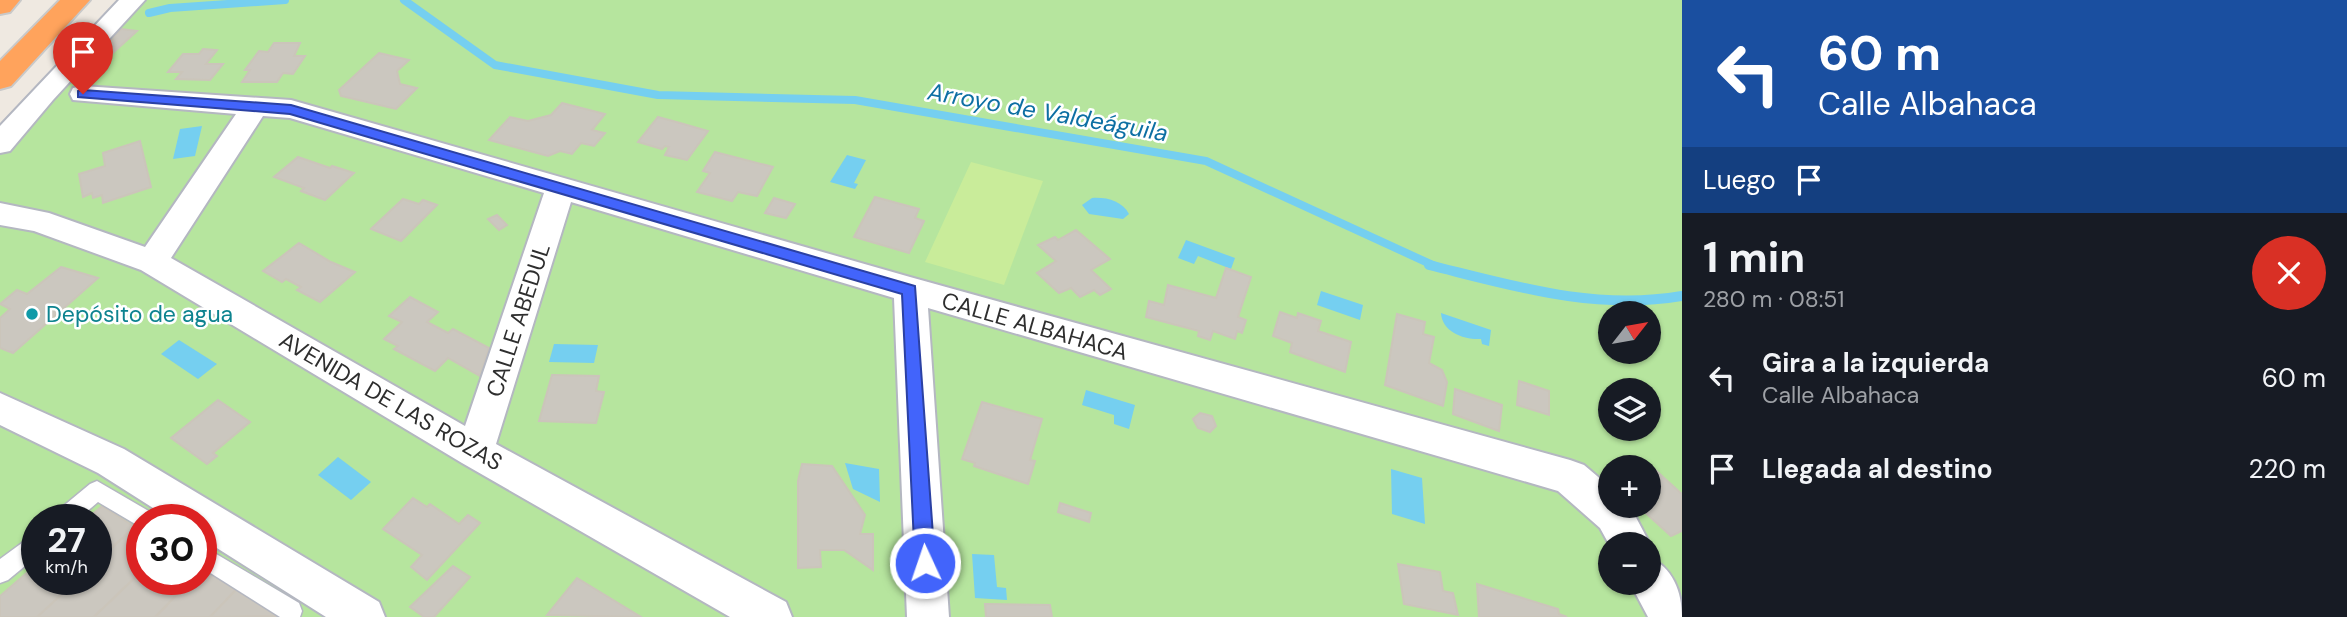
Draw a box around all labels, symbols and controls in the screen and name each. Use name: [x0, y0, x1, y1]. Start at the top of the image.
text: 60 m: [1818, 21, 1941, 85]
pin: [53, 22, 113, 94]
icon: left: [1703, 28, 1794, 119]
icon: arrive: [64, 33, 102, 71]
water label: Arroyo de Valdeáguila: [925, 75, 1170, 148]
text: Calle Albahaca: [1818, 83, 2037, 125]
icon: arrive: [1790, 161, 1828, 199]
text: Luego: [1703, 163, 1776, 197]
text: 1 min: [1703, 230, 1805, 285]
button: close: [2252, 236, 2326, 310]
street label: CALLE ABEDUL: [479, 239, 557, 401]
text: 280 m · 08:51: [1703, 284, 1845, 314]
street label: CALLE ALBAHACA: [938, 285, 1132, 367]
place label: Depósito de agua: [46, 299, 233, 329]
north arrow: [1598, 301, 1661, 364]
map controls: [1598, 301, 1661, 595]
marker: Depósito de agua: [24, 306, 40, 322]
street label: AVENIDA DE LAS ROZAS: [274, 325, 508, 477]
text: Gira a la izquierda: [1762, 346, 1989, 380]
icon: left: [1703, 359, 1741, 397]
text: 60 m: [2262, 361, 2326, 395]
button: layers: [1598, 378, 1661, 441]
text: Calle Albahaca: [1762, 380, 1919, 410]
icon: arrive: [1703, 450, 1741, 488]
text: Llegada al destino: [1762, 452, 1993, 486]
text: 220 m: [2248, 452, 2326, 486]
button: +: [1598, 455, 1661, 518]
speed limit sign: 30: [126, 504, 217, 595]
text: 27: [47, 517, 86, 563]
position arrow: [888, 526, 962, 600]
button: −: [1598, 532, 1661, 595]
text: km/h: [45, 555, 88, 579]

